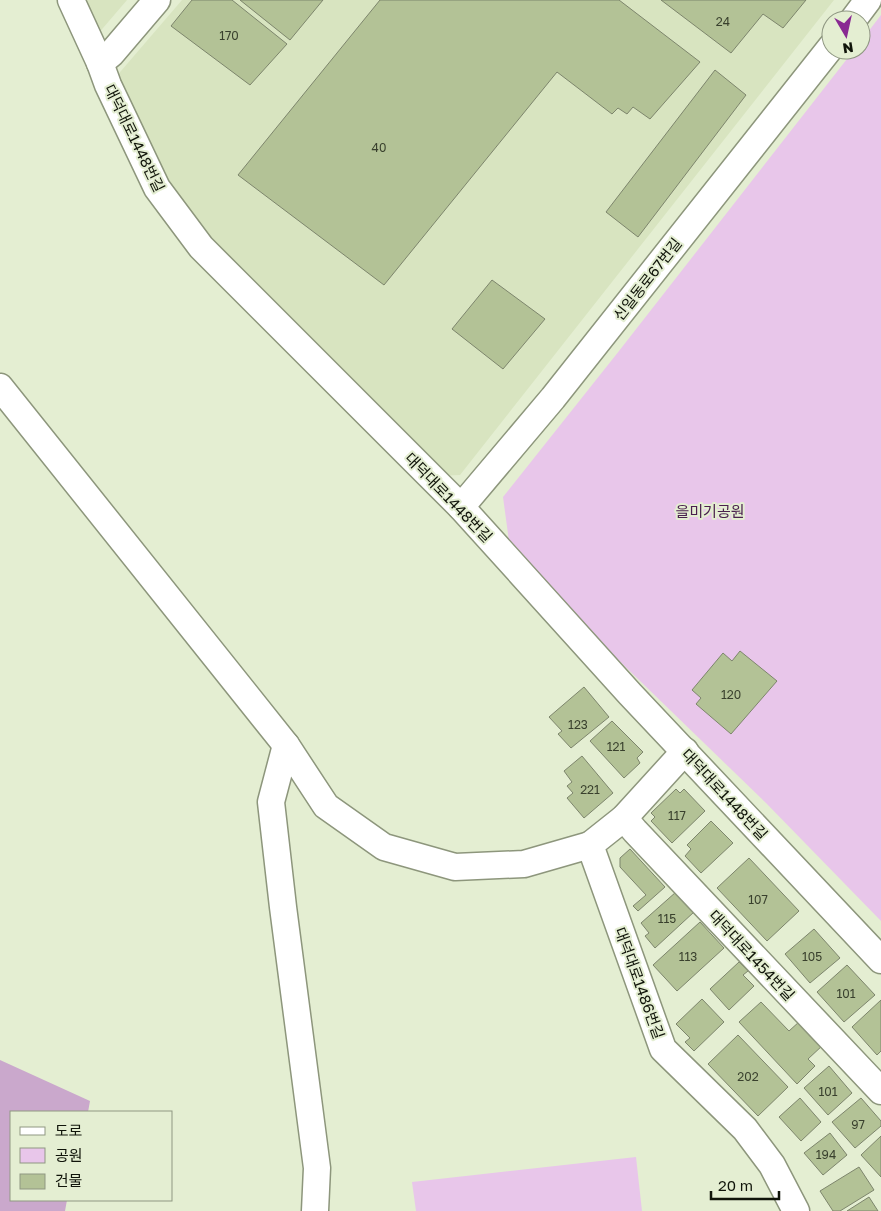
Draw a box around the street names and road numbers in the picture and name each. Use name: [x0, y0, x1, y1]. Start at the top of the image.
street label: 대덕대로1448번길: [101, 81, 169, 195]
street label: 신일동로67번길: [609, 234, 685, 324]
street label: 대덕대로1448번길: [402, 448, 496, 546]
street label: 대덕대로1448번길: [678, 745, 772, 843]
street label: 대덕대로1454번길: [705, 906, 799, 1004]
street label: 대덕대로1486번길: [611, 925, 669, 1041]

